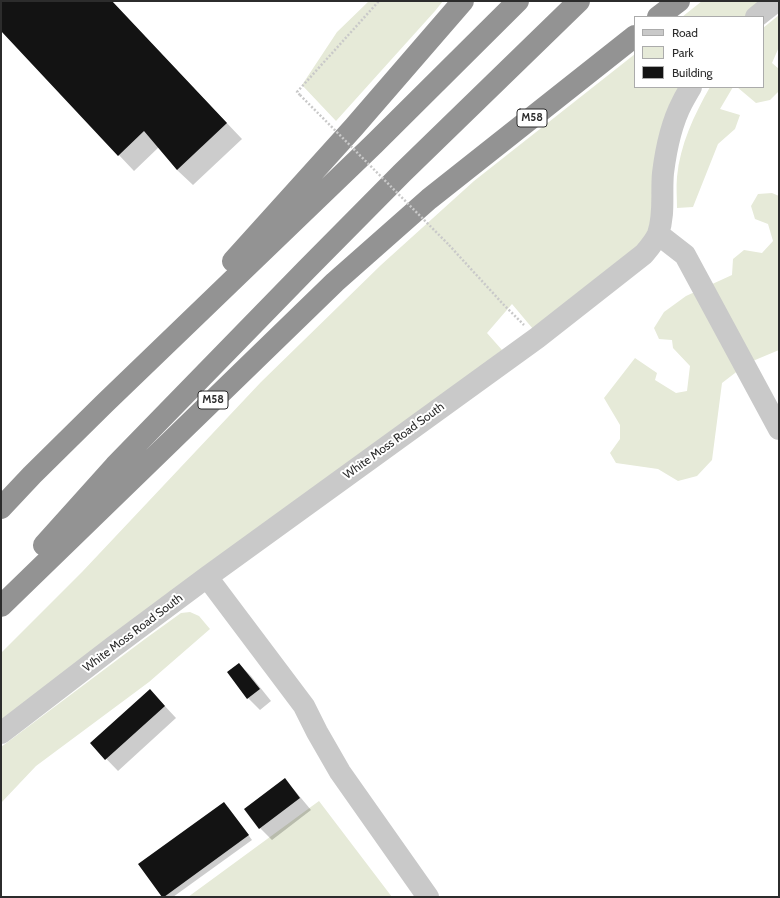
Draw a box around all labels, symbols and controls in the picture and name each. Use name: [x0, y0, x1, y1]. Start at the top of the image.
legend: [634, 16, 764, 88]
text: Road: [672, 25, 698, 40]
text: Park: [672, 45, 694, 60]
text: Building: [672, 65, 713, 80]
road number: M58: [517, 109, 547, 127]
road number: M58: [198, 391, 228, 409]
street label: White Moss Road South: [341, 400, 447, 482]
street label: White Moss Road South: [80, 591, 186, 675]

